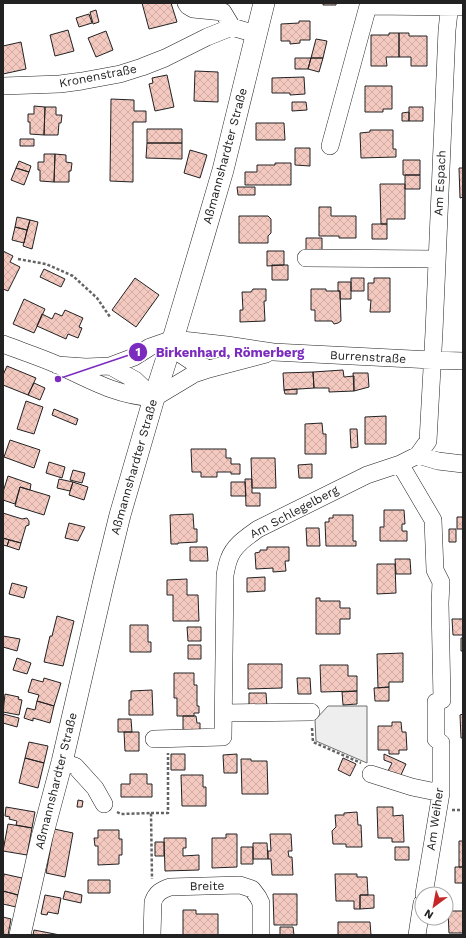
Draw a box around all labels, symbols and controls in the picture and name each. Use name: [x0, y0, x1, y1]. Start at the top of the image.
street label: Kronenstraße: [58, 62, 138, 90]
street label: Aßmannshardter Straße: [200, 86, 250, 226]
street label: Am Espach: [431, 150, 449, 216]
callout: Birkenhard, Römerberg: [128, 340, 312, 365]
text: 1: [135, 345, 141, 359]
text: Birkenhard, Römerberg: [156, 345, 305, 360]
street label: Burrenstraße: [329, 348, 407, 366]
street label: Aßmannshardter Straße: [108, 398, 160, 536]
street label: Am Schlegelberg: [247, 482, 341, 541]
street label: Aßmannshardter Straße: [32, 711, 80, 851]
street label: Am Weiher: [424, 786, 446, 851]
street label: Breite: [190, 879, 224, 893]
north arrow: [414, 886, 454, 926]
text: N: [422, 906, 436, 922]

